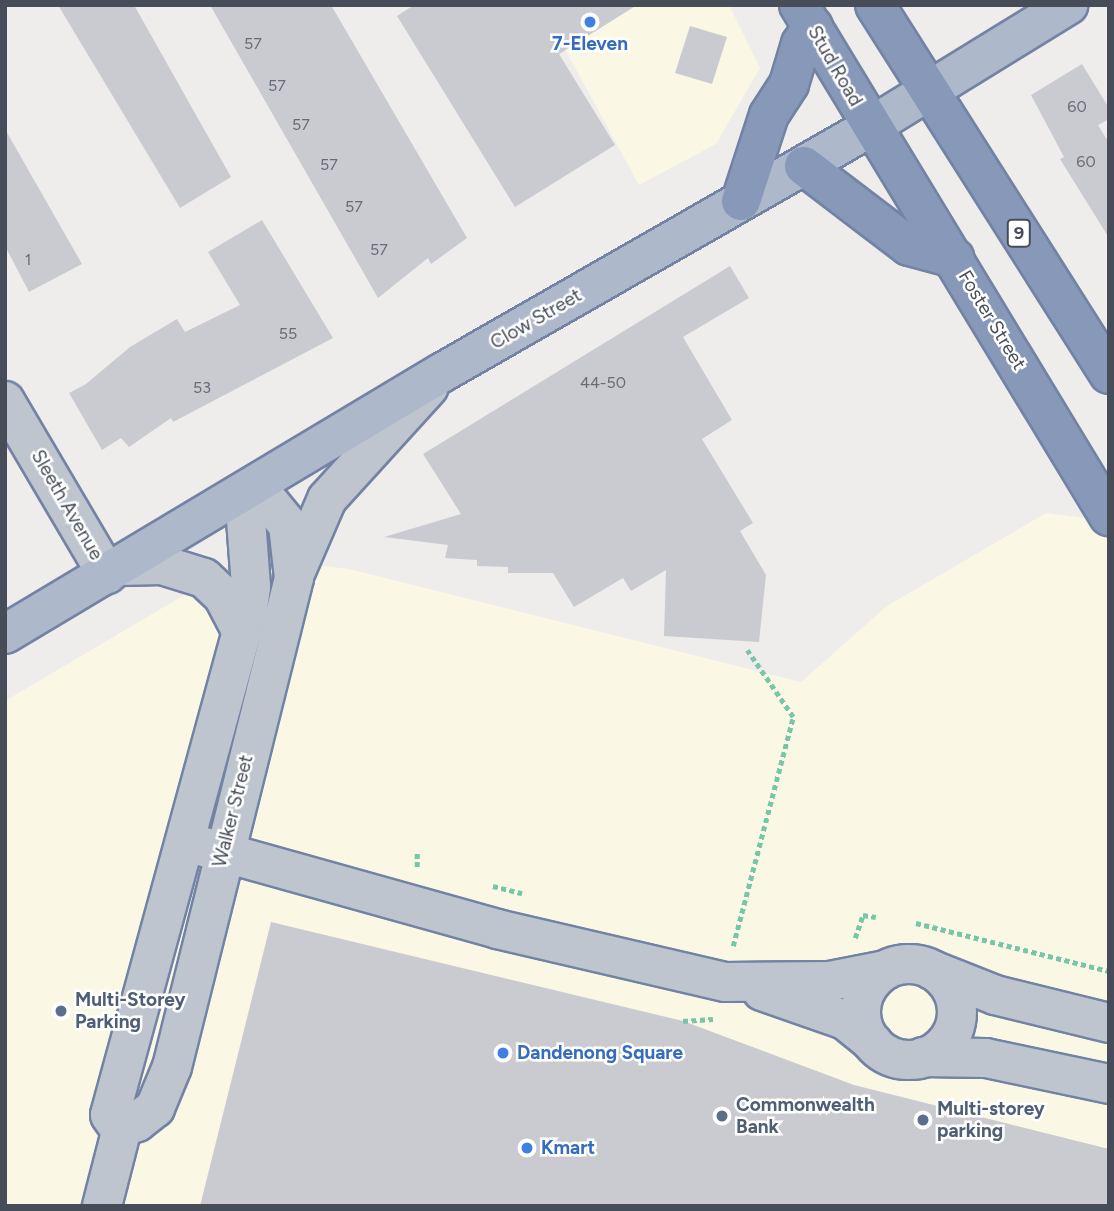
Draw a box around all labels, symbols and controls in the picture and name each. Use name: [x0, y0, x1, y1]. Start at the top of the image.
marker: 7-Eleven: [582, 14, 598, 30]
street label: Stud Road: [803, 22, 867, 110]
place label: 7-Eleven: [552, 33, 628, 55]
house number: 57: [244, 34, 262, 54]
house number: 57: [268, 76, 286, 96]
house number: 60: [1067, 97, 1087, 117]
house number: 57: [292, 115, 310, 135]
house number: 60: [1076, 152, 1096, 172]
house number: 57: [320, 155, 338, 175]
house number: 57: [345, 197, 363, 217]
road number: 9: [1007, 218, 1031, 247]
house number: 57: [370, 240, 388, 260]
house number: 1: [25, 250, 31, 270]
street label: Foster Street: [953, 266, 1031, 374]
street label: Clow Street: [486, 284, 586, 354]
house number: 55: [279, 324, 297, 344]
house number: 44-50: [580, 373, 626, 393]
house number: 53: [193, 378, 211, 398]
street label: Sleeth Avenue: [26, 446, 108, 564]
street label: Walker Street: [208, 752, 258, 870]
place label: Multi-Storey Parking: [75, 989, 185, 1033]
marker: Multi-Storey Parking: [53, 1003, 69, 1019]
place label: Dandenong Square: [517, 1042, 683, 1064]
marker: Dandenong Square: [495, 1045, 511, 1061]
place label: Commonwealth Bank: [736, 1094, 875, 1138]
place label: Multi-storey parking: [937, 1098, 1045, 1142]
marker: Commonwealth Bank: [714, 1108, 730, 1124]
marker: Multi-storey parking: [915, 1112, 931, 1128]
place label: Kmart: [541, 1137, 595, 1159]
marker: Kmart: [519, 1140, 535, 1156]

